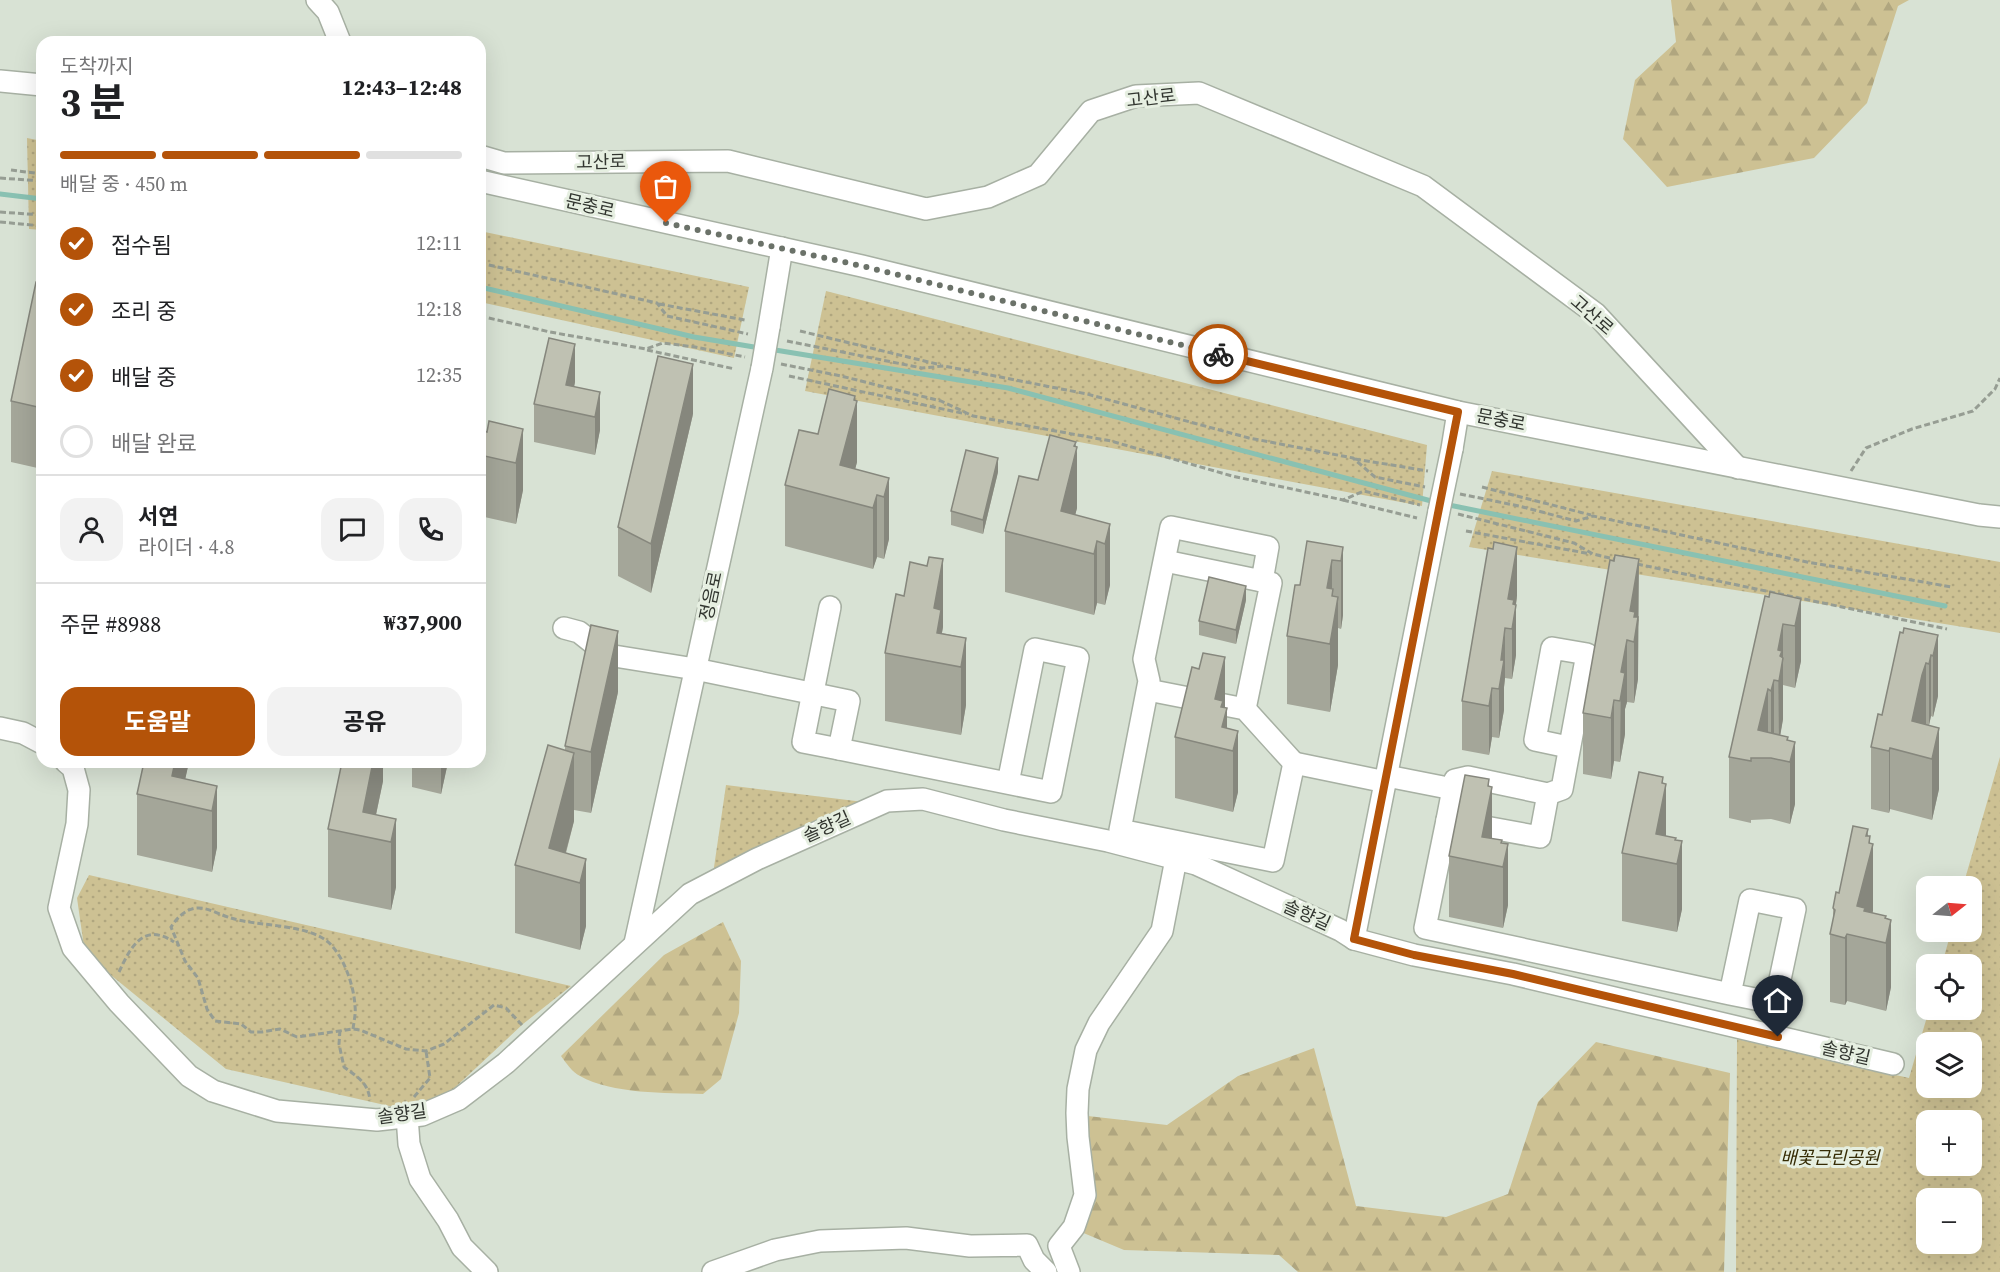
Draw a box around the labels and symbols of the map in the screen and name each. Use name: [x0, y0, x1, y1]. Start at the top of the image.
street label: 고산로: [1125, 82, 1177, 113]
street label: 고산로: [576, 149, 626, 174]
pin: [640, 161, 691, 223]
street label: 문충로: [563, 188, 617, 223]
street label: 고산로: [1565, 289, 1619, 340]
courier: [1188, 324, 1248, 384]
street label: 문충로: [1474, 402, 1528, 437]
street label: 정음로: [693, 569, 728, 623]
street label: 솔향길: [799, 805, 855, 848]
north arrow: [1916, 876, 1982, 942]
street label: 솔향길: [1279, 893, 1335, 936]
pin: [1752, 975, 1803, 1037]
street label: 솔향길: [1819, 1035, 1873, 1070]
street label: 솔향길: [376, 1098, 428, 1129]
park label: 배꽃근린공원: [1780, 1145, 1881, 1170]

